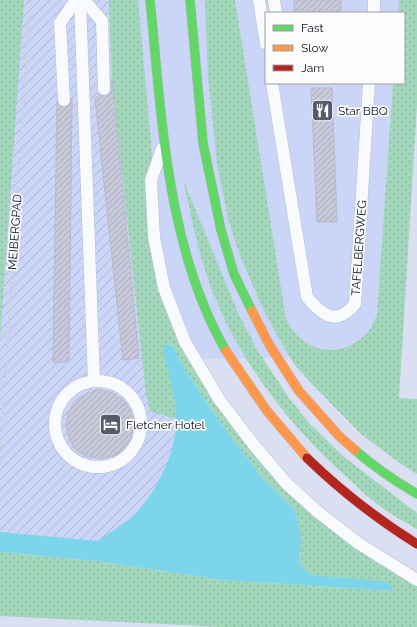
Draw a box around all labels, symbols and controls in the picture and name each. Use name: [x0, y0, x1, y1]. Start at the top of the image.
legend: [265, 12, 405, 84]
text: Fast: [301, 21, 324, 35]
text: Slow: [301, 41, 328, 55]
text: Jam: [301, 61, 324, 75]
restaurant icon: Star BBQ: [309, 98, 335, 124]
place label: Star BBQ: [338, 104, 388, 118]
street label: MEIBERGPAD: [5, 193, 25, 270]
street label: TAFELBERGWEG: [349, 200, 369, 296]
hotel icon: Fletcher Hotel: [98, 412, 124, 438]
place label: Fletcher Hotel: [126, 418, 206, 432]

